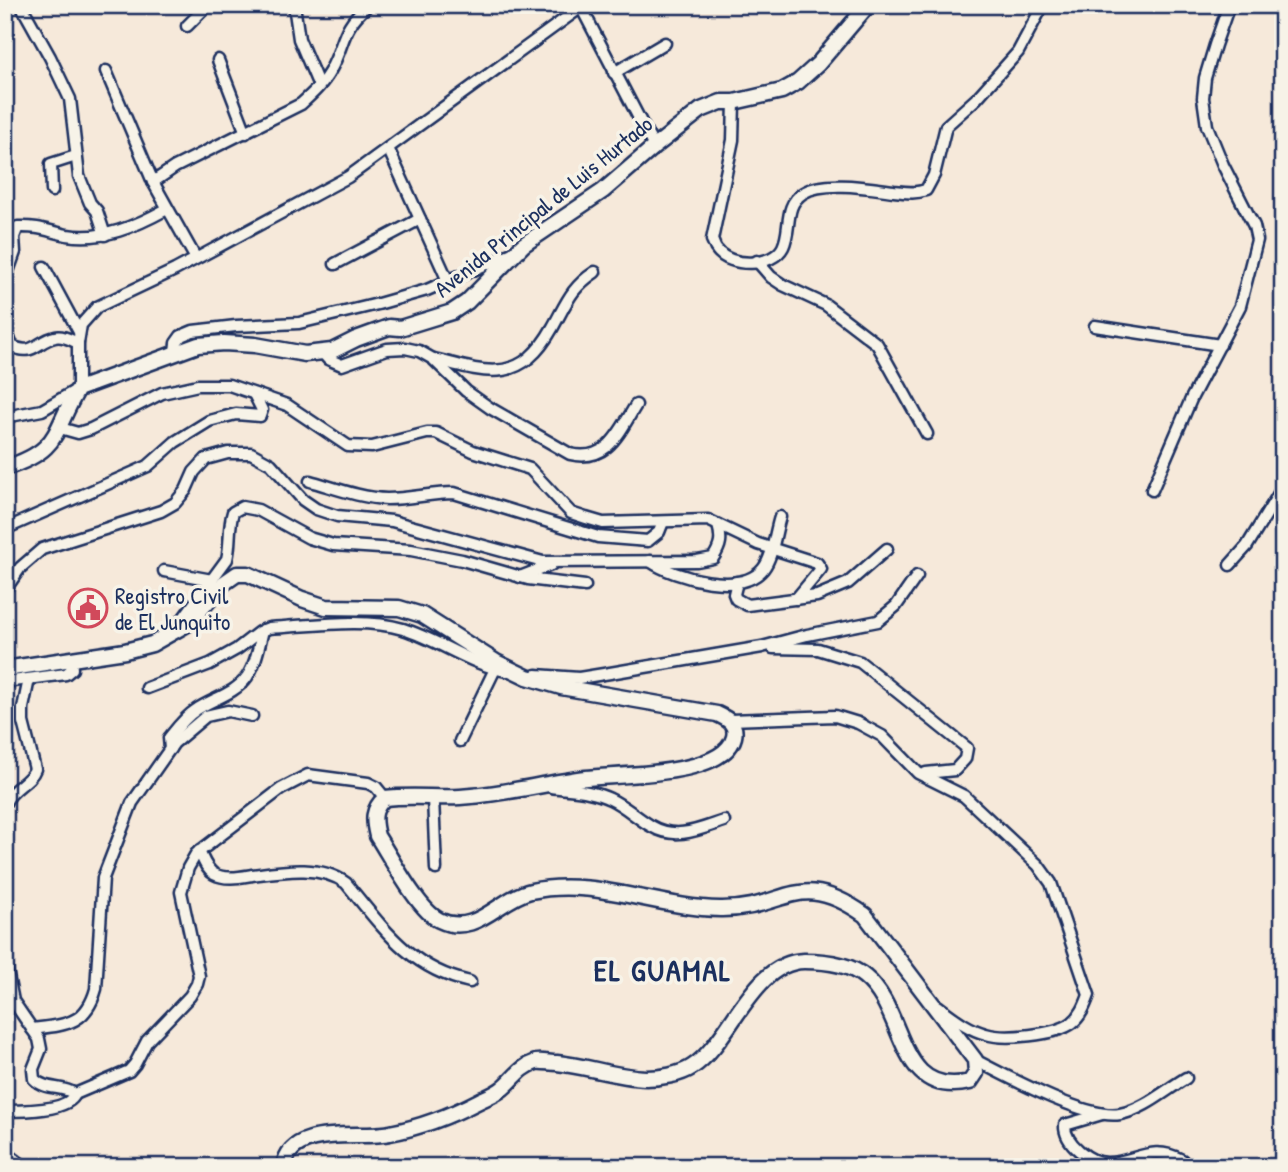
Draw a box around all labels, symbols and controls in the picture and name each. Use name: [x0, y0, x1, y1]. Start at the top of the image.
street label: Avenida Principal de Luis Hurtado: [427, 108, 659, 304]
place label: Registro Civil de El Junquito: [115, 580, 230, 637]
public building icon: Registro Civil de El Junquito: [67, 587, 109, 629]
district label: EL GUAMAL: [594, 950, 732, 990]

